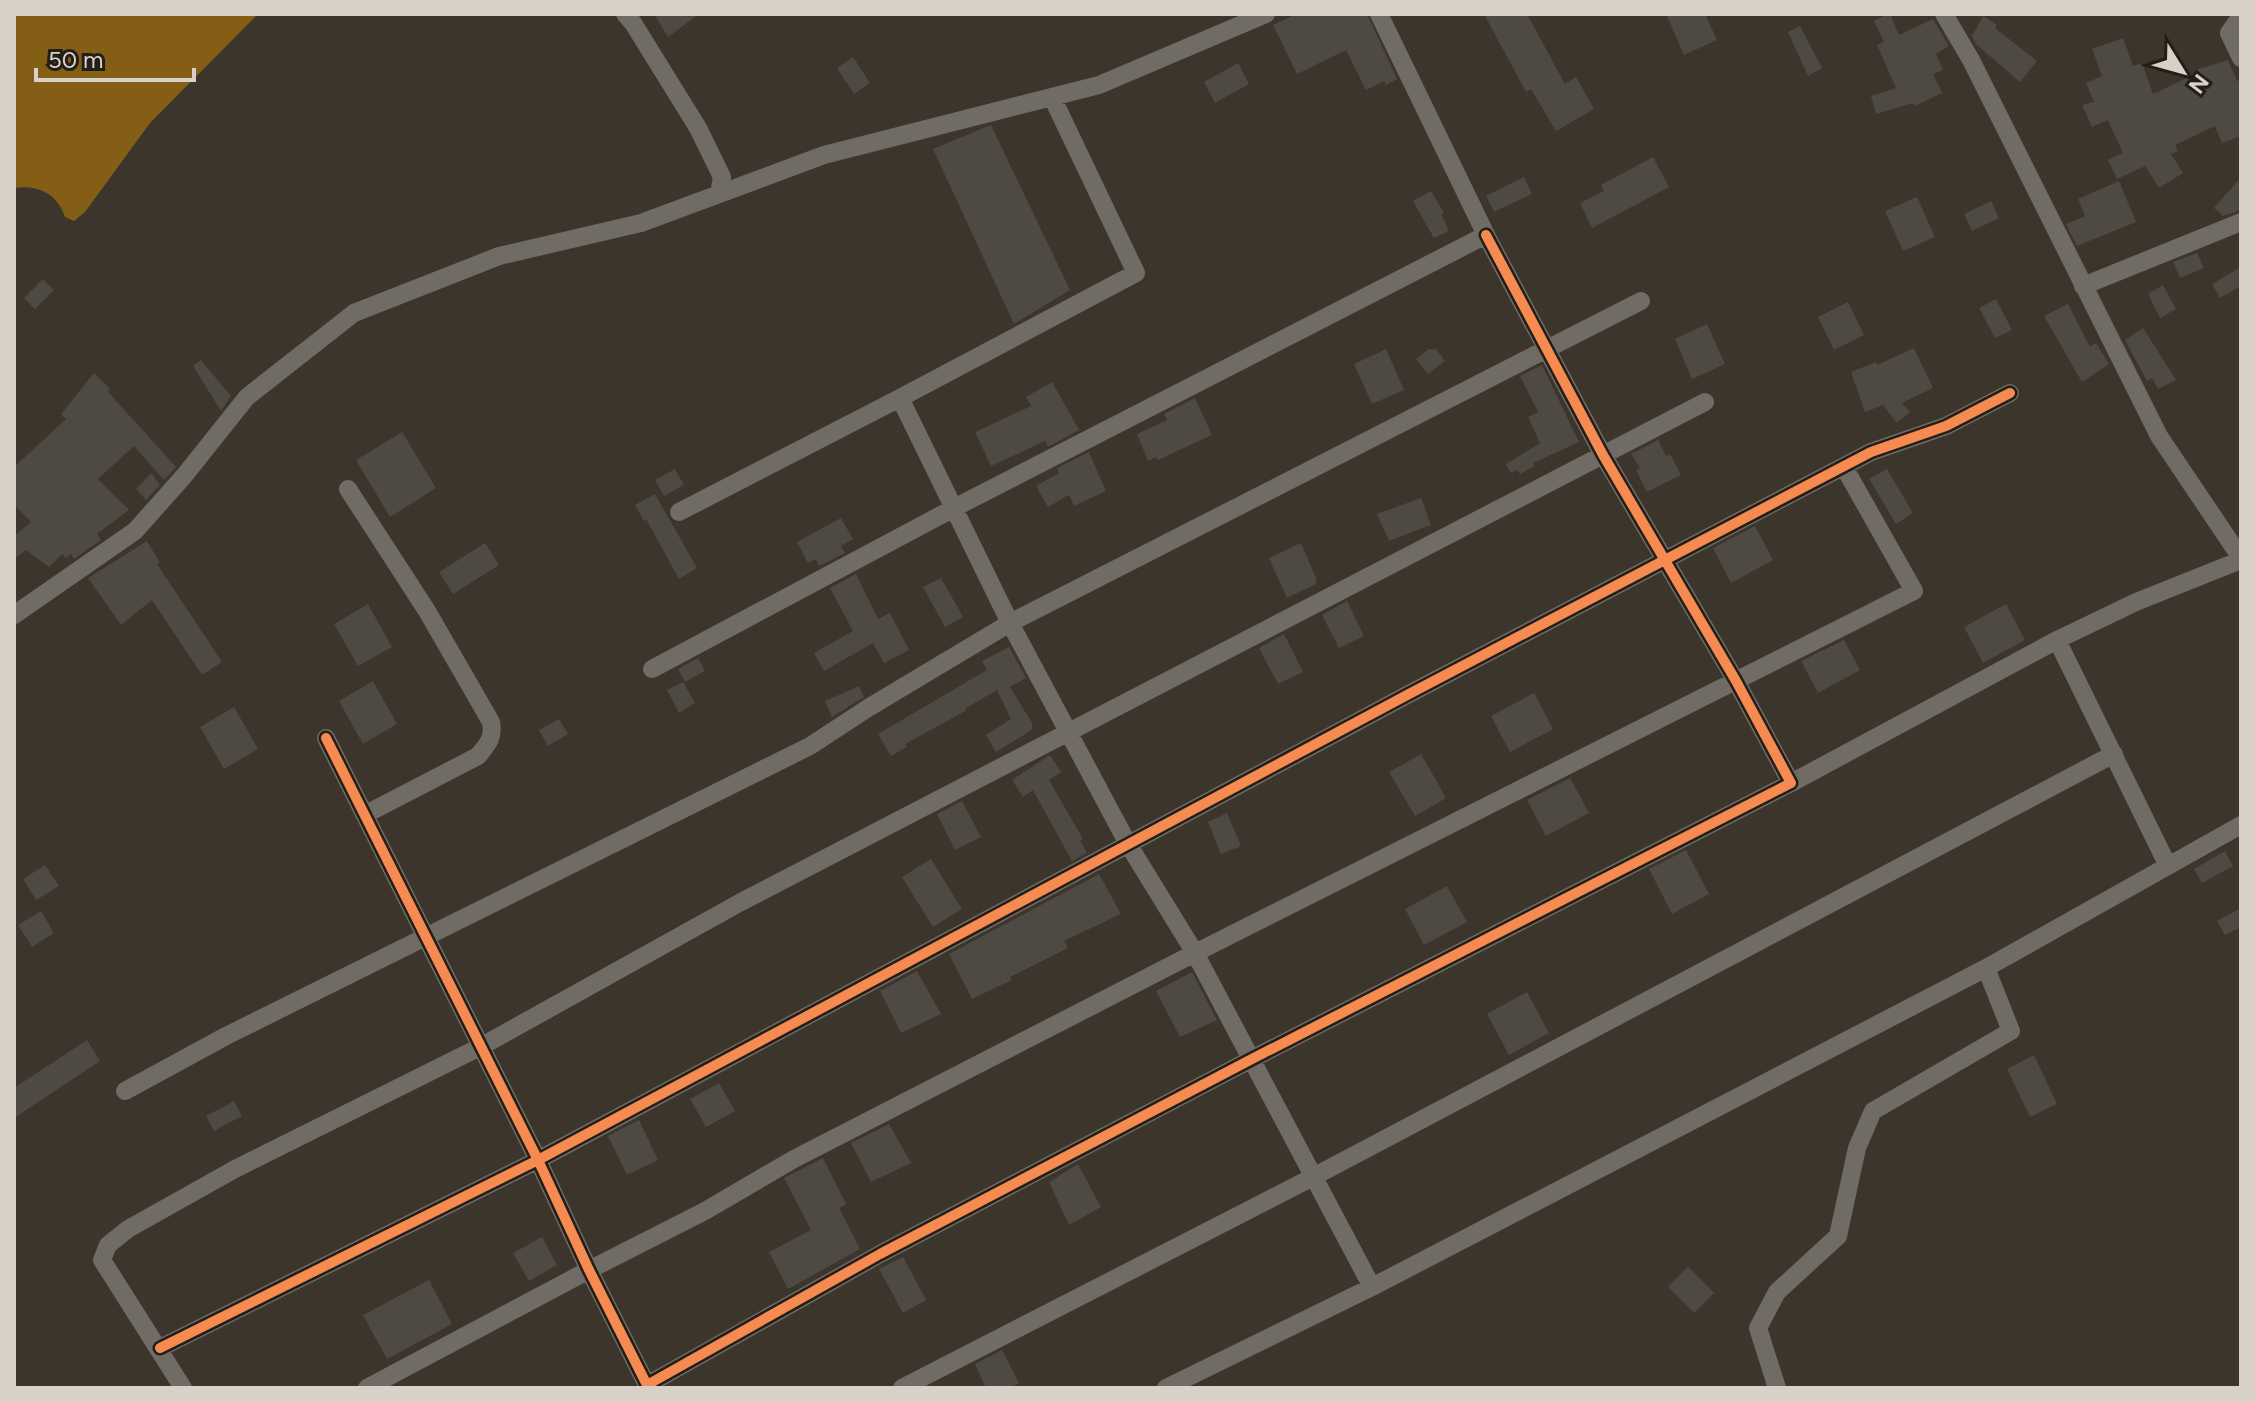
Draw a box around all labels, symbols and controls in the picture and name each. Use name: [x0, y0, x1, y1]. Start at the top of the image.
scale bar: [36, 32, 194, 82]
north arrow: [2143, 32, 2223, 112]
text: 50 m: [48, 45, 104, 74]
text: N: [2183, 69, 2214, 99]

